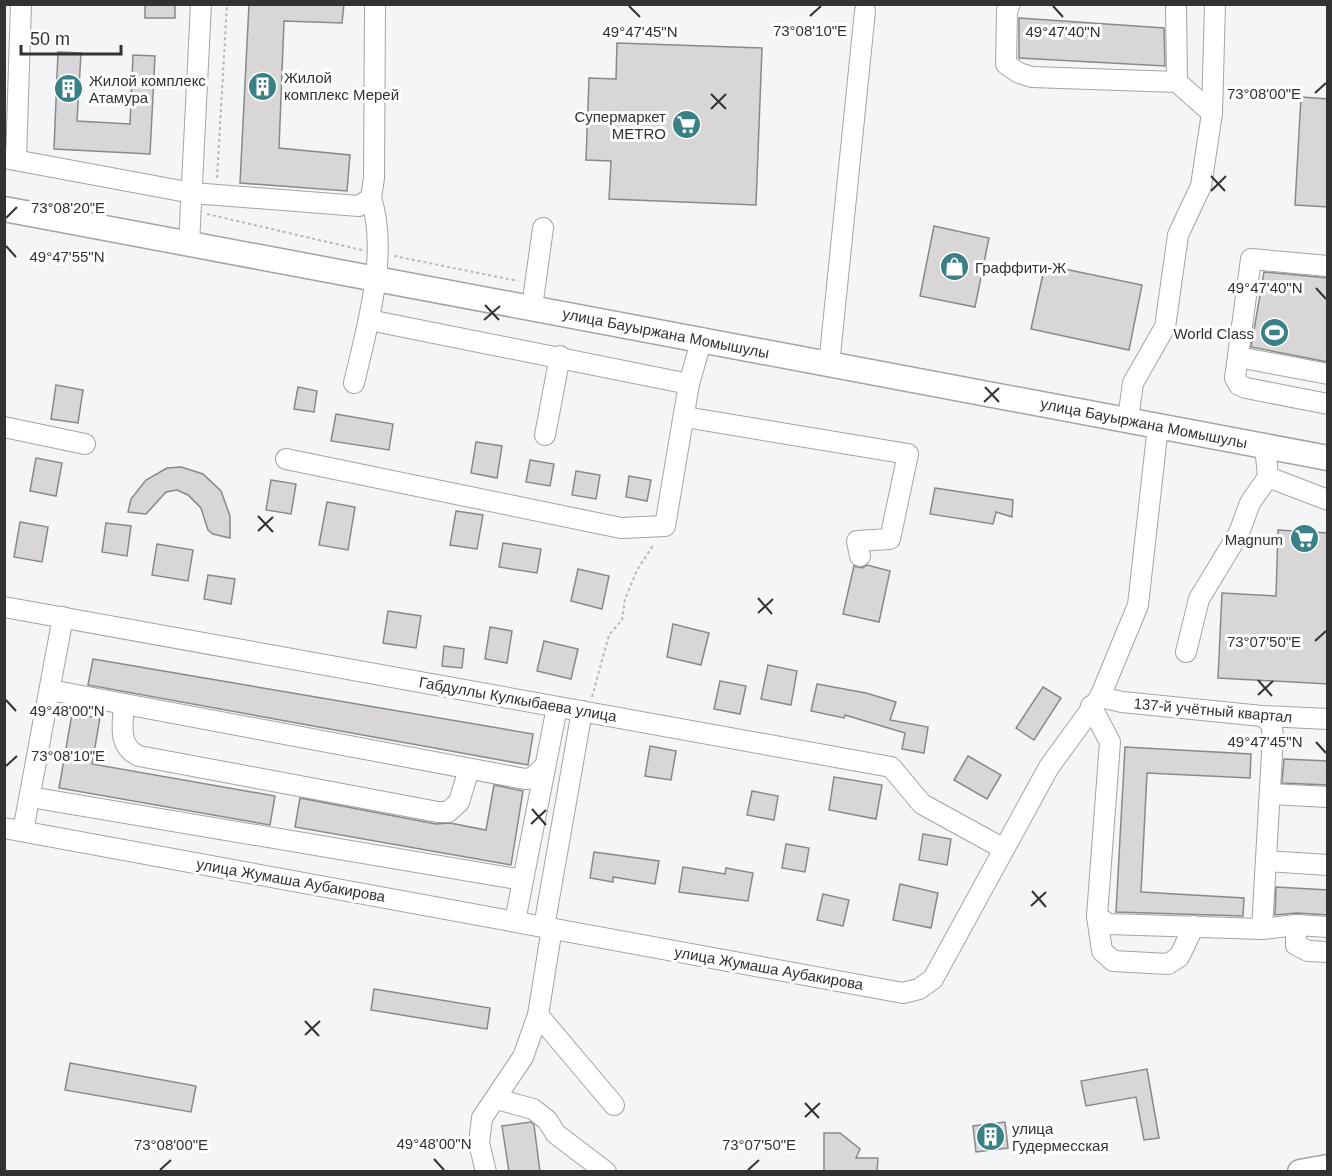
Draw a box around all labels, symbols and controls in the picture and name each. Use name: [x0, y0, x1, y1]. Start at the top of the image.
scale bar: [21, 18, 122, 56]
text: 73°08'10"E: [773, 22, 847, 39]
text: 49°47'45"N: [602, 23, 678, 40]
text: 49°47'40"N: [1025, 23, 1101, 40]
text: 50 m: [30, 29, 70, 49]
place label: Жилой комплекс Мерей: [284, 69, 399, 103]
building icon: Жилой комплекс Мерей: [247, 70, 279, 102]
place label: Жилой комплекс Атамура: [89, 72, 206, 106]
building icon: Жилой комплекс Атамура: [52, 73, 84, 105]
text: 73°08'00"E: [1227, 85, 1301, 102]
place label: Супермаркет METRO: [574, 108, 666, 142]
supermarket icon: Супермаркет METRO: [671, 109, 703, 141]
text: 73°08'20"E: [31, 199, 105, 216]
text: 49°47'55"N: [29, 248, 105, 265]
shop icon: Граффити-Ж: [938, 251, 970, 283]
place label: Граффити-Ж: [975, 259, 1066, 276]
text: 49°47'40"N: [1227, 279, 1303, 296]
street label: улица Бауыржана Момышулы: [561, 305, 771, 361]
sports icon: World Class: [1259, 317, 1291, 349]
place label: World Class: [1173, 325, 1254, 342]
street label: улица Бауыржана Момышулы: [1039, 395, 1249, 451]
supermarket icon: Magnum: [1288, 523, 1320, 555]
place label: Magnum: [1225, 531, 1283, 548]
text: 73°07'50"E: [1227, 633, 1301, 650]
street label: Габдуллы Кулкыбаева улица: [418, 673, 619, 725]
street label: 137-й учётный квартал: [1133, 695, 1293, 725]
text: 49°48'00"N: [29, 702, 105, 719]
text: 49°47'45"N: [1227, 733, 1303, 750]
text: 73°08'10"E: [31, 747, 105, 764]
street label: улица Жумаша Аубакирова: [195, 855, 387, 905]
street label: улица Жумаша Аубакирова: [673, 943, 865, 993]
place label: улица Гудермесская: [1012, 1120, 1109, 1154]
building icon: улица Гудермесская: [975, 1121, 1007, 1153]
text: 49°48'00"N: [396, 1135, 472, 1152]
text: 73°08'00"E: [134, 1136, 208, 1153]
text: 73°07'50"E: [722, 1136, 796, 1153]

